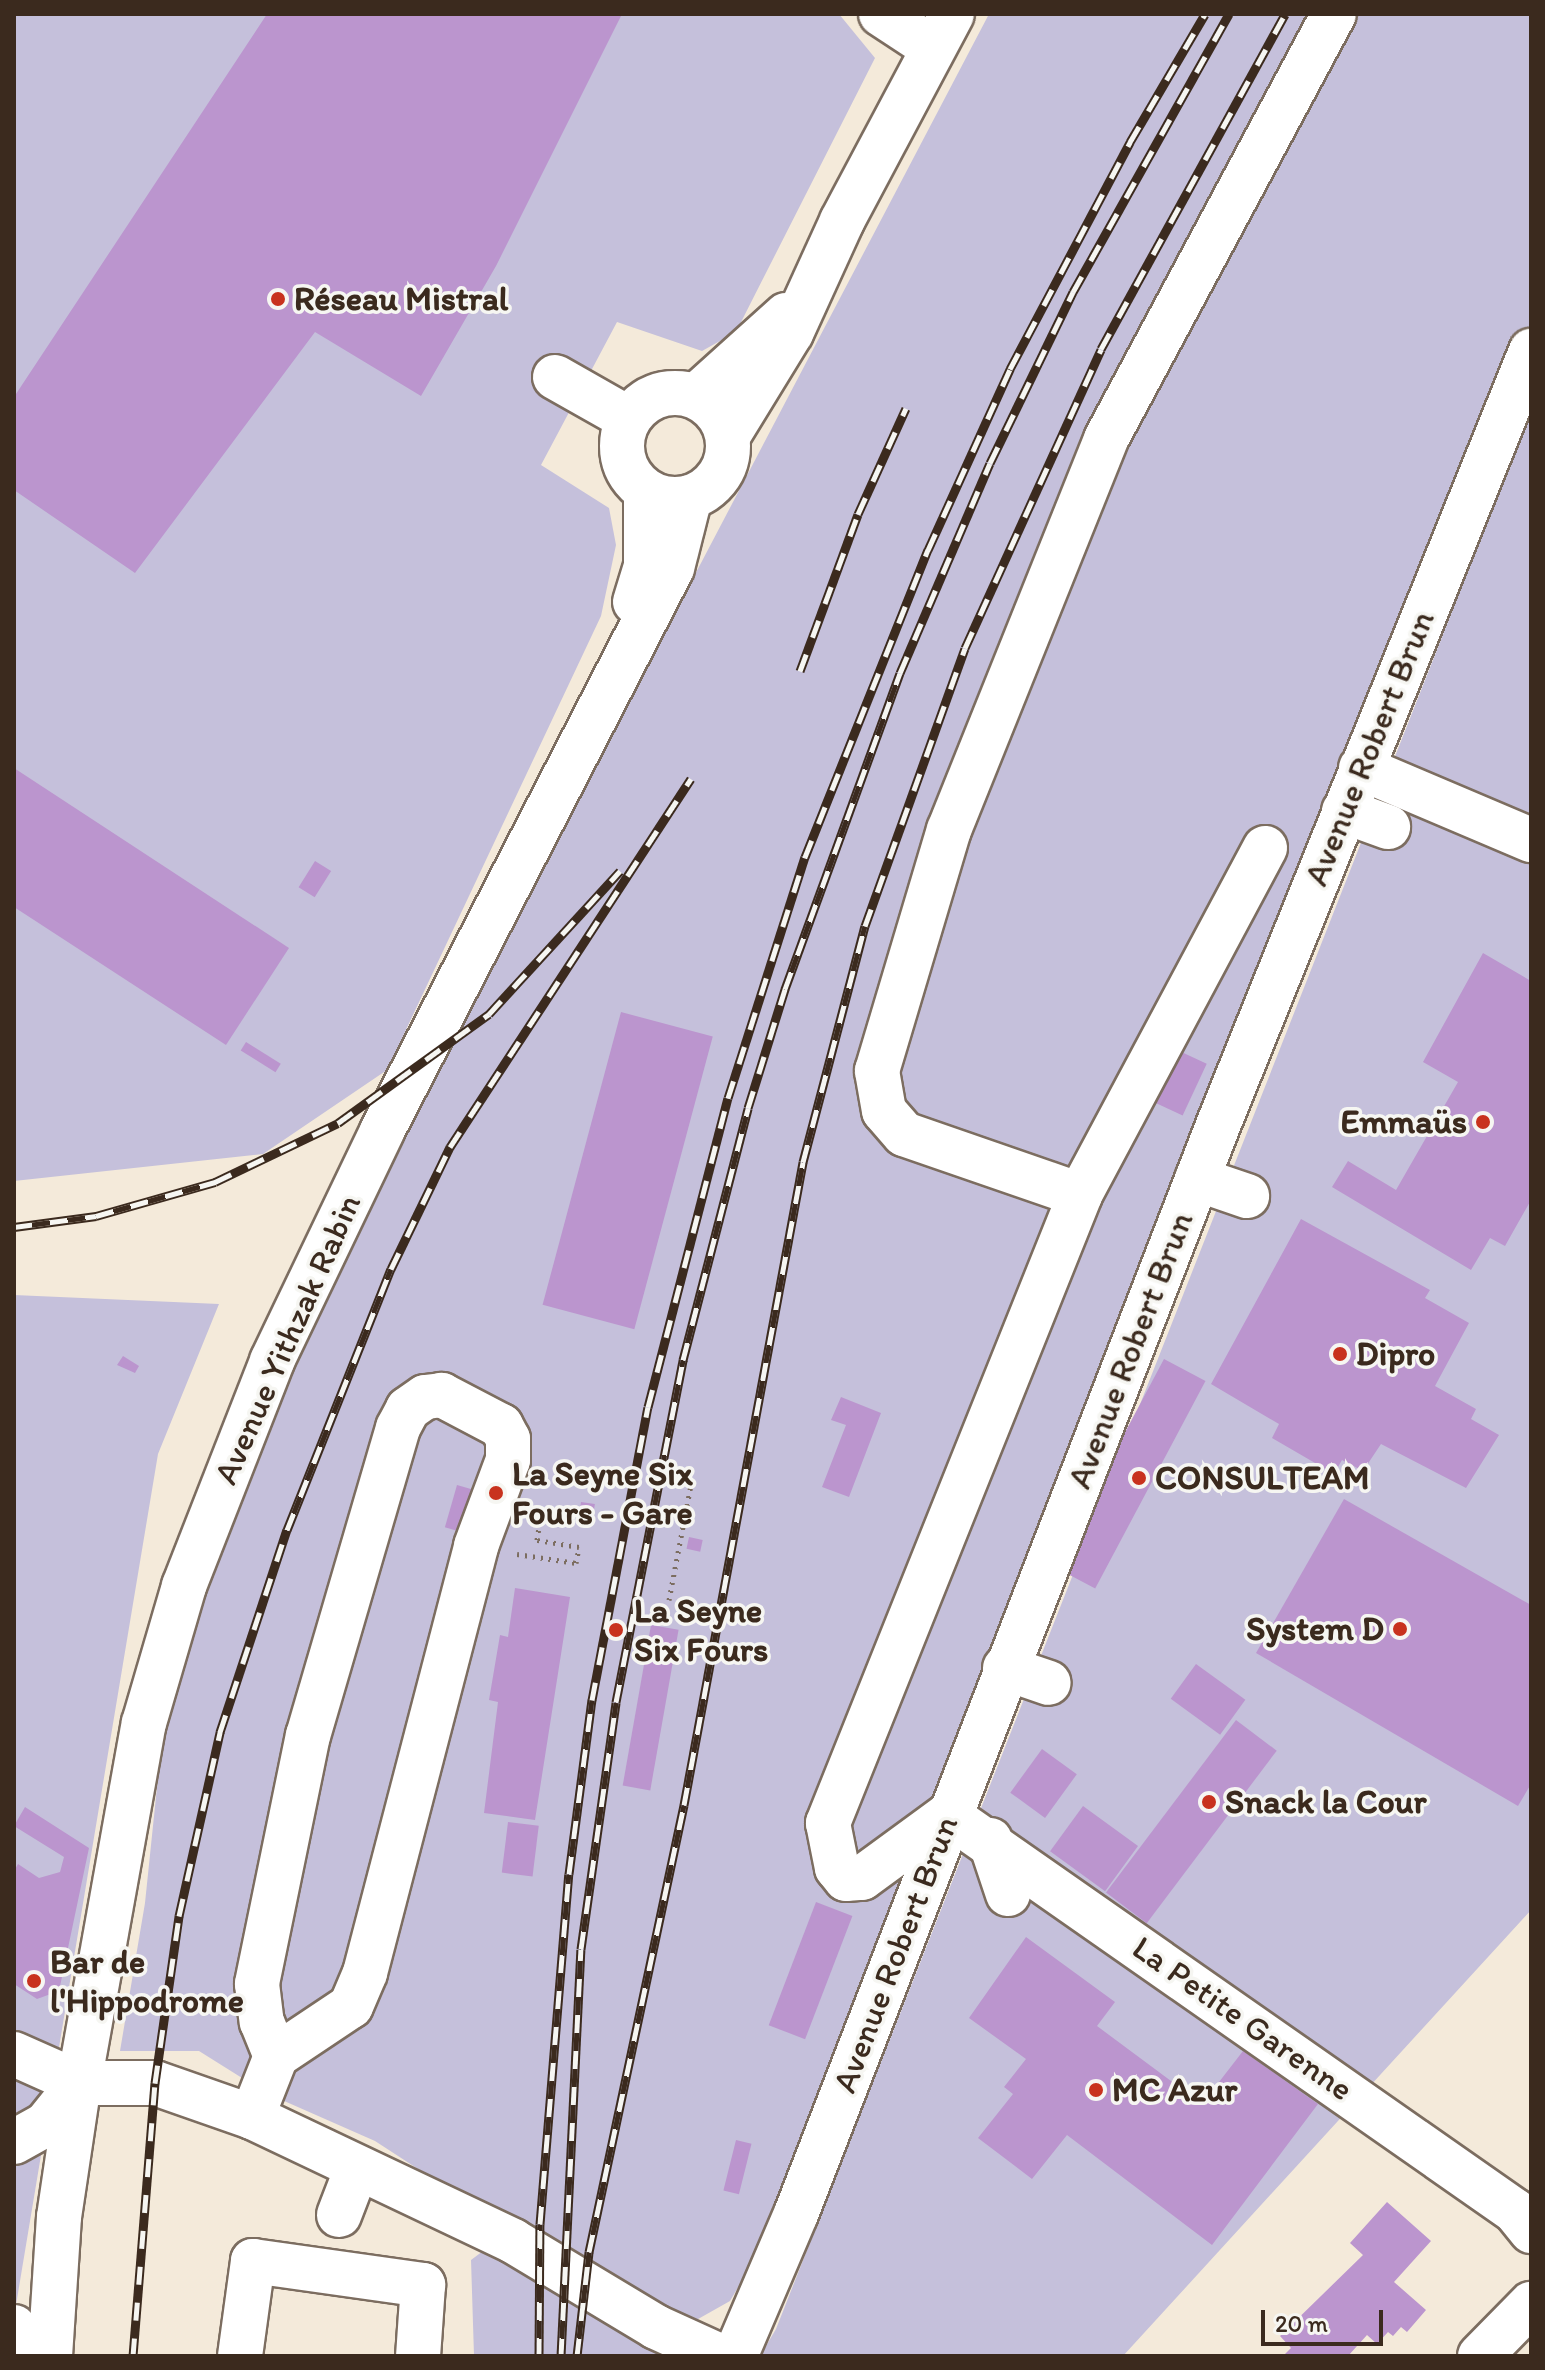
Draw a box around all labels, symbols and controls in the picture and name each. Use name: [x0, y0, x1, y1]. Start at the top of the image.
place label: Réseau Mistral: [294, 279, 508, 319]
marker: Réseau Mistral: [269, 290, 287, 308]
street label: Avenue Robert Brun: [1296, 605, 1442, 891]
place label: Emmaüs: [1340, 1102, 1467, 1142]
marker: Emmaüs: [1474, 1113, 1492, 1131]
street label: Avenue Yithzak Rabin: [205, 1188, 369, 1490]
street label: Avenue Robert Brun: [1059, 1207, 1201, 1493]
place label: Dipro: [1356, 1334, 1435, 1374]
marker: Dipro: [1331, 1345, 1349, 1363]
place label: La Seyne Six Fours - Gare: [512, 1453, 693, 1532]
place label: CONSULTEAM: [1155, 1458, 1369, 1498]
marker: CONSULTEAM: [1130, 1469, 1148, 1487]
marker: La Seyne Six Fours - Gare: [487, 1484, 505, 1502]
place label: La Seyne Six Fours: [634, 1590, 767, 1670]
place label: System D: [1246, 1609, 1384, 1649]
marker: La Seyne Six Fours: [605, 1619, 627, 1641]
marker: System D: [1391, 1620, 1409, 1638]
place label: Snack la Cour: [1225, 1782, 1428, 1822]
marker: Snack la Cour: [1200, 1793, 1218, 1811]
street label: Avenue Robert Brun: [824, 1811, 966, 2097]
street label: La Petite Garenne: [1125, 1927, 1361, 2109]
place label: Bar de l'Hippodrome: [50, 1941, 244, 2020]
marker: Bar de l'Hippodrome: [25, 1972, 43, 1990]
place label: MC Azur: [1112, 2070, 1237, 2110]
marker: MC Azur: [1087, 2081, 1105, 2099]
scale bar: [1265, 2294, 1387, 2344]
text: 20 m: [1275, 2309, 1328, 2338]

